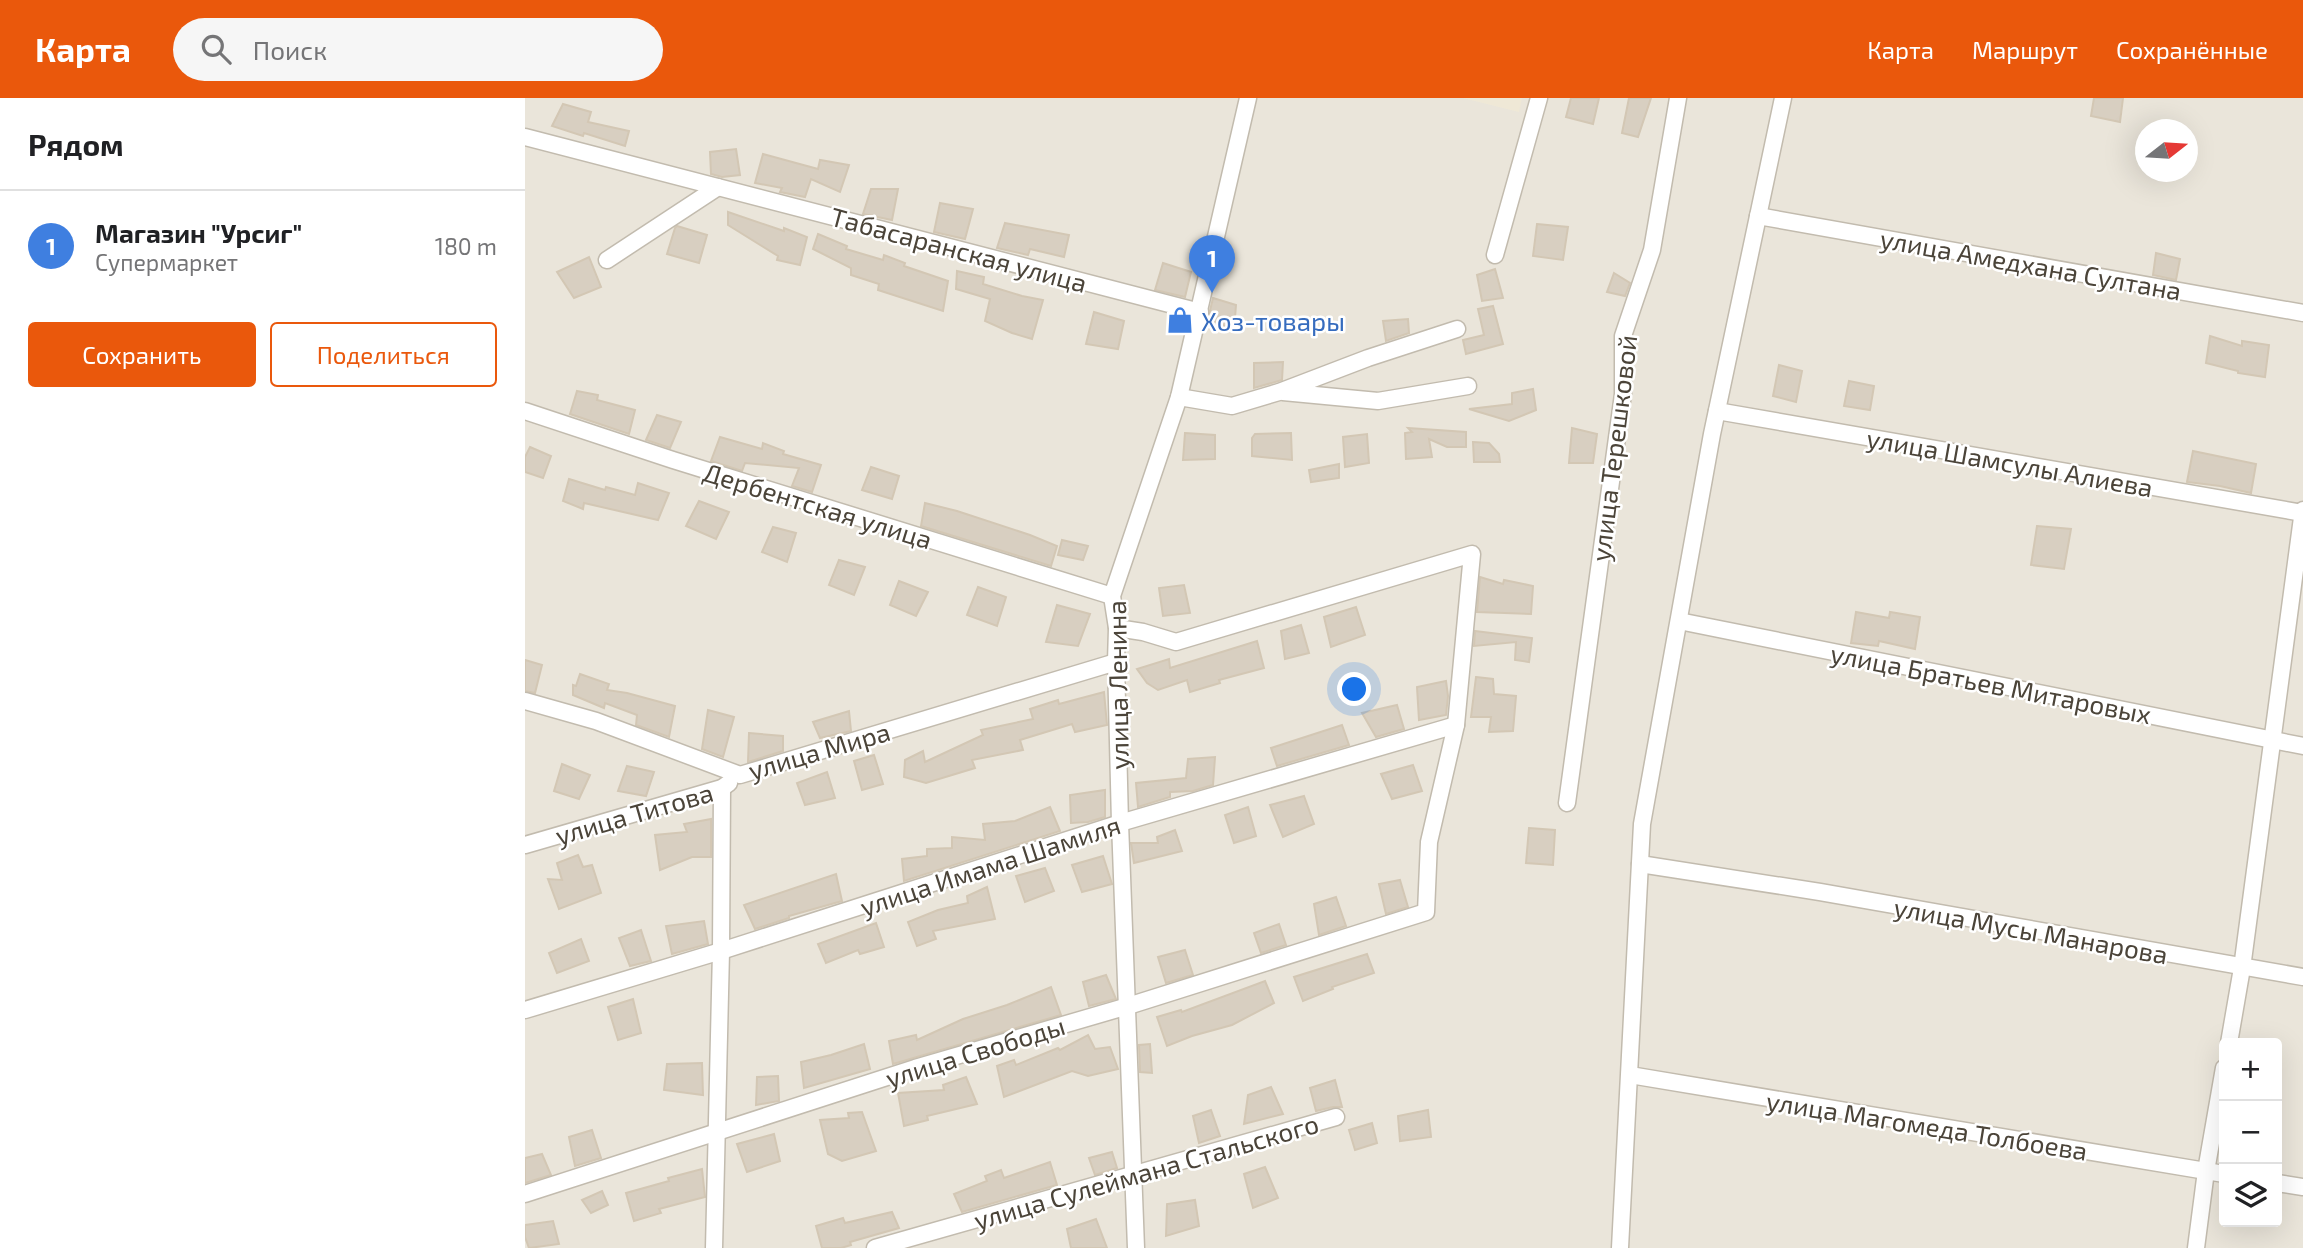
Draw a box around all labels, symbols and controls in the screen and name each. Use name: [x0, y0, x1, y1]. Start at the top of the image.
search box: [173, 18, 663, 81]
text: Карта: [35, 29, 131, 69]
icon: search: [197, 30, 235, 68]
text: Поиск: [253, 34, 327, 65]
text: Карта: [1867, 35, 1934, 64]
text: Маршрут: [1972, 35, 2078, 64]
text: Сохранённые: [2116, 35, 2268, 64]
north arrow: [2135, 119, 2198, 182]
text: Рядом: [28, 126, 124, 162]
street label: Табасаранская улица: [827, 200, 1091, 299]
text: Магазин "Урсиг": [95, 217, 302, 248]
street label: улица Амедхана Султана: [1878, 222, 2184, 307]
text: 1: [46, 232, 56, 260]
text: 180 m: [435, 232, 497, 260]
pin: 1: [1189, 235, 1235, 293]
text: Супермаркет: [95, 248, 238, 276]
shop icon: Хоз-товары: [1165, 305, 1195, 335]
place label: Хоз-товары: [1201, 305, 1345, 336]
button: Сохранить: [28, 322, 256, 387]
button: Поделиться: [270, 322, 497, 387]
street label: улица Терешковой: [1584, 333, 1643, 563]
street label: улица Шамсулы Алиева: [1864, 422, 2156, 503]
street label: Дербентская улица: [700, 455, 936, 555]
street label: улица Ленина: [1100, 600, 1135, 770]
street label: улица Братьев Митаровых: [1828, 637, 2154, 730]
your location: [1337, 672, 1371, 706]
street label: улица Мира: [745, 715, 894, 786]
street label: улица Титова: [552, 776, 717, 851]
street label: улица Имама Шамиля: [856, 808, 1124, 923]
street label: улица Мусы Манарова: [1891, 891, 2170, 970]
street label: улица Свободы: [882, 1009, 1069, 1094]
map controls: [2219, 1038, 2282, 1227]
button: +: [2219, 1038, 2282, 1101]
street label: улица Магомеда Толбоева: [1764, 1084, 2090, 1167]
button: −: [2219, 1101, 2282, 1164]
street label: улица Сулеймана Стальского: [970, 1107, 1322, 1236]
button: layers: [2219, 1164, 2282, 1227]

